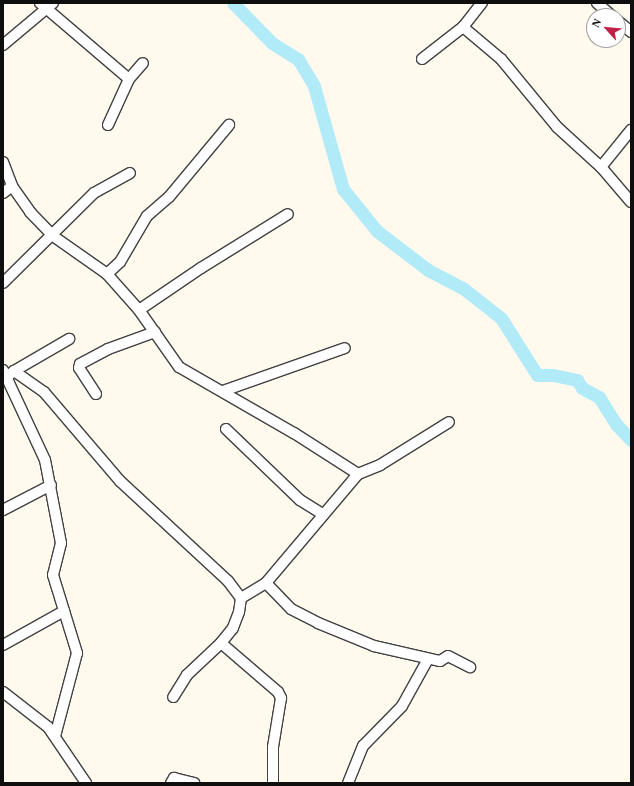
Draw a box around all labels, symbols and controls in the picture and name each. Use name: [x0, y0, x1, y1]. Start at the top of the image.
north arrow: [586, 8, 626, 48]
text: N: [589, 17, 603, 29]

